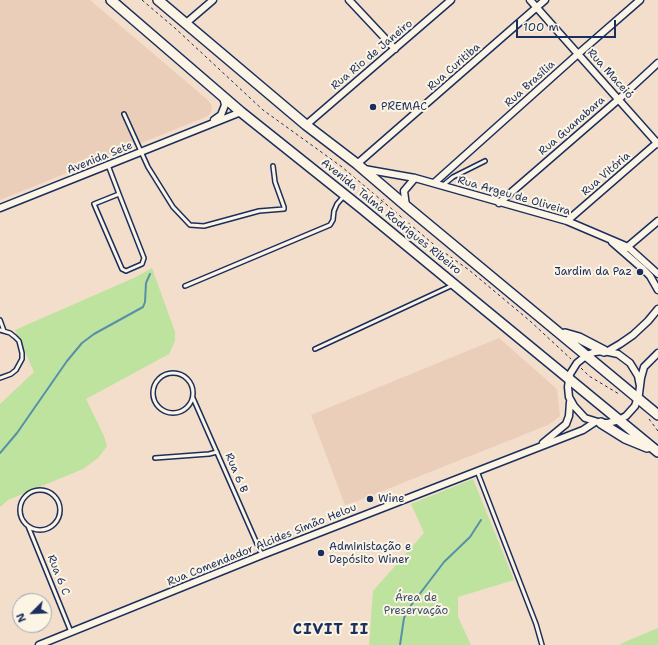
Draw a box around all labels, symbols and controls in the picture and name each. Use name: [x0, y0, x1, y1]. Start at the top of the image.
scale bar: [518, 12, 618, 38]
street label: Rua Rio de Janeiro: [329, 17, 415, 93]
text: 100 m: [523, 19, 559, 35]
street label: Rua Curitiba: [425, 41, 483, 93]
street label: Rua Maceió: [584, 46, 636, 102]
street label: Rua Brasília: [502, 58, 558, 110]
street label: Rua Guanabara: [536, 94, 608, 158]
place label: PREMAC: [381, 100, 427, 114]
marker: PREMAC: [368, 102, 378, 112]
street label: Avenida Sete: [65, 139, 135, 177]
street label: Rua Vitória: [579, 149, 633, 199]
street label: Avenida Talma Rodrigues Ribeiro: [318, 156, 464, 278]
street label: Rua Argeu de Oliveira: [456, 174, 572, 218]
place label: Jardim da Paz: [554, 265, 632, 279]
marker: Jardim da Paz: [635, 267, 645, 277]
street label: Rua 6 B: [222, 451, 250, 495]
place label: Wine: [378, 492, 404, 506]
marker: Wine: [365, 494, 375, 504]
street label: Rua Comendador Alcides Simão Helou: [165, 501, 359, 589]
place label: Administação e Depósito Winer: [329, 540, 411, 566]
marker: Administação e Depósito Winer: [316, 548, 326, 558]
street label: Rua 6 C: [44, 553, 72, 597]
park label: Área de Preservação: [384, 591, 448, 617]
north arrow: [12, 593, 52, 633]
text: N: [13, 611, 30, 625]
district label: CIVIT II: [293, 621, 369, 639]

